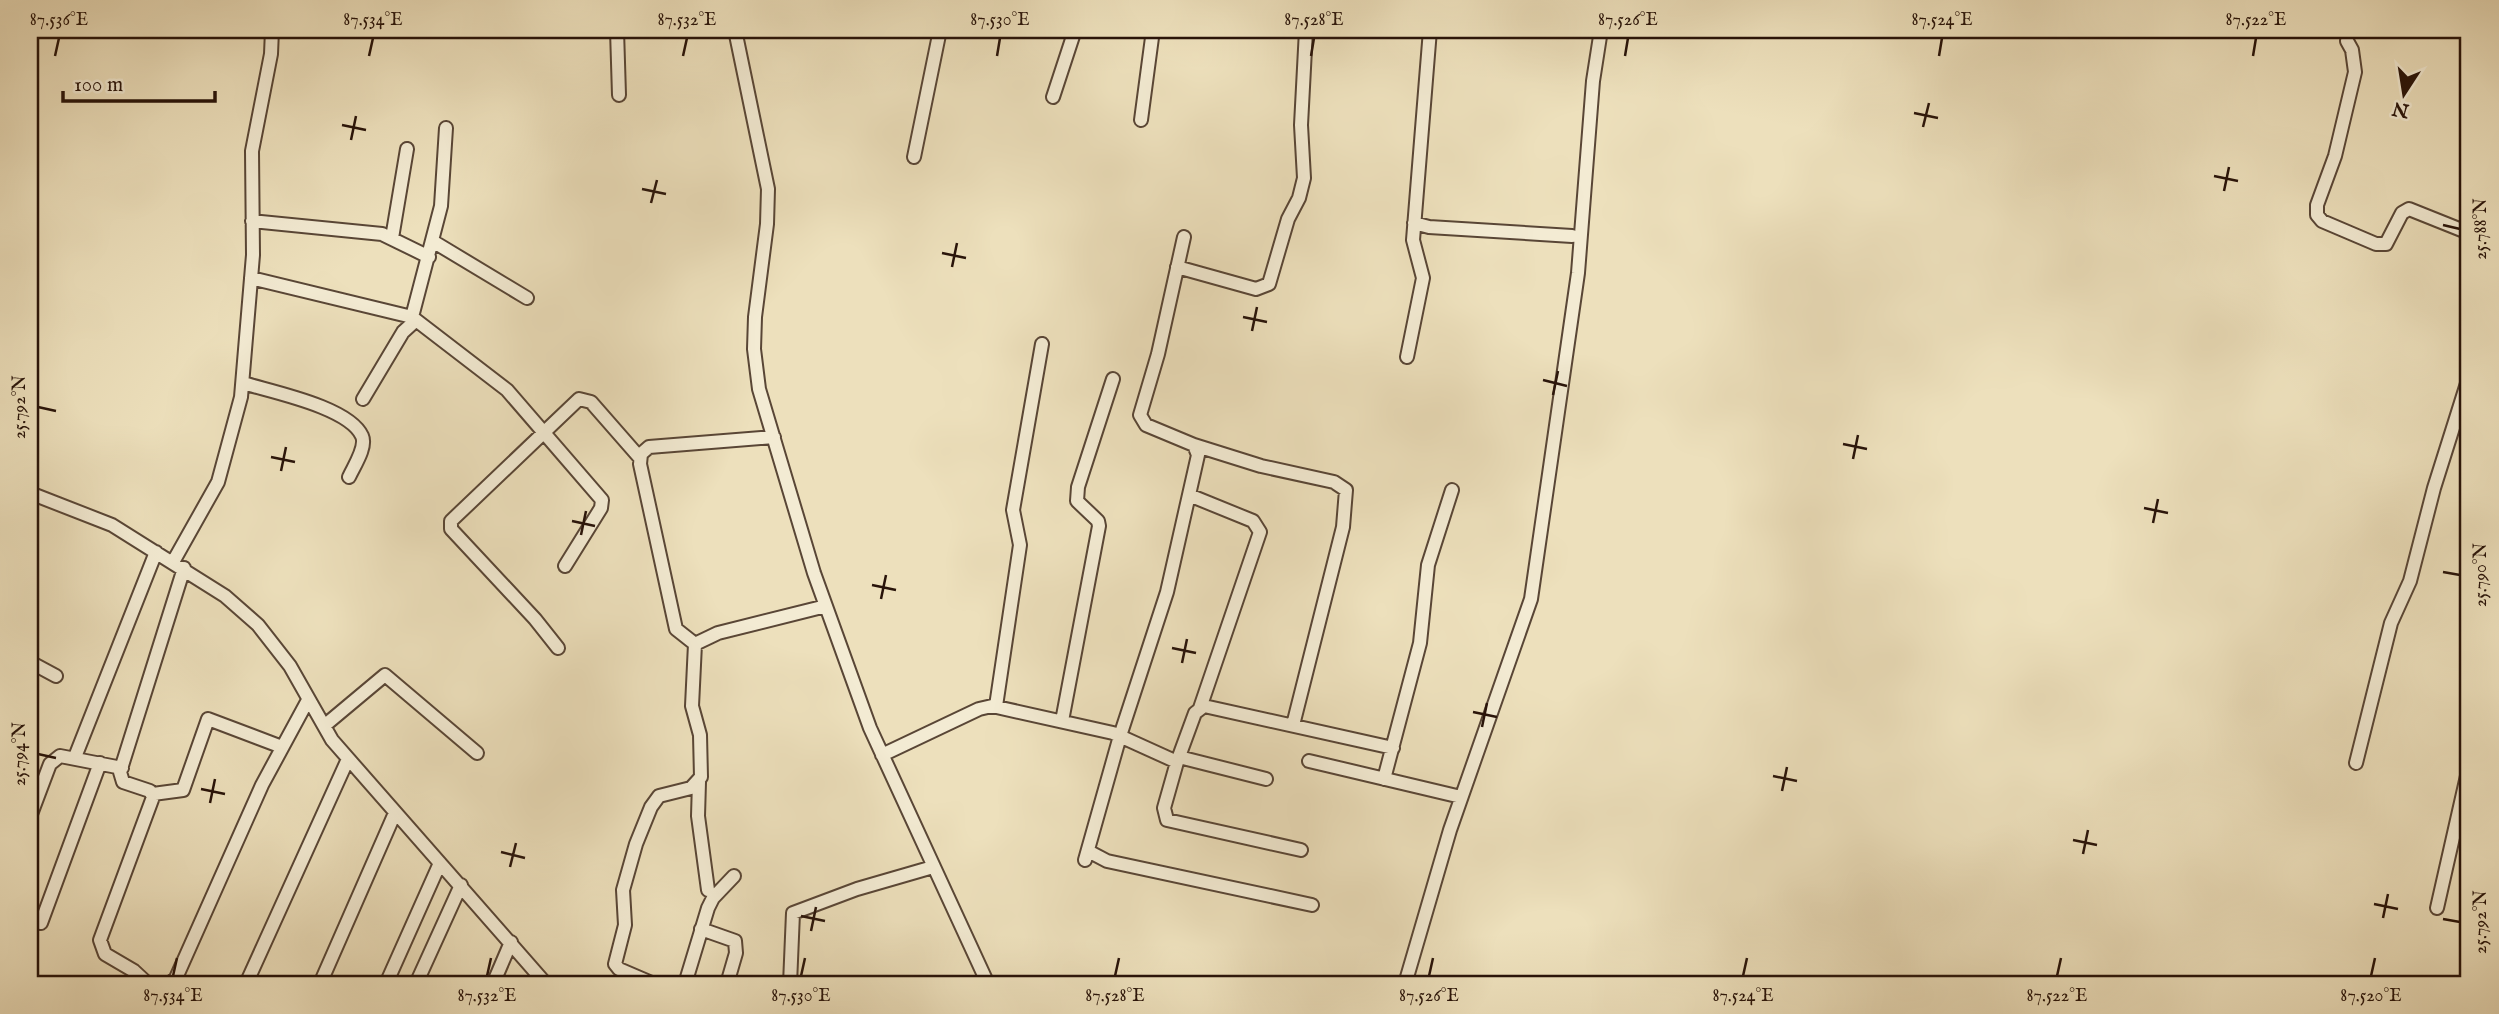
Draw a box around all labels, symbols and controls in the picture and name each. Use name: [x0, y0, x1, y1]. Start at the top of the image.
text: 87.536°E: [30, 9, 88, 32]
text: 87.534°E: [343, 9, 403, 32]
text: 87.532°E: [657, 9, 717, 32]
text: 87.530°E: [970, 9, 1030, 32]
text: 87.528°E: [1284, 9, 1344, 32]
text: 87.526°E: [1598, 9, 1658, 32]
text: 87.524°E: [1911, 9, 1973, 32]
text: 87.522°E: [2226, 9, 2286, 32]
scale bar: [63, 60, 215, 104]
north arrow: [2370, 60, 2440, 130]
text: 100 m: [74, 72, 123, 99]
text: N: [2390, 95, 2412, 122]
text: 25.788°N: [2470, 198, 2493, 260]
text: 25.792°N: [9, 375, 32, 439]
text: 25.790°N: [2470, 542, 2493, 607]
text: 25.794°N: [9, 722, 32, 786]
text: 25.792°N: [2470, 890, 2493, 954]
text: 87.534°E: [143, 985, 203, 1008]
text: 87.532°E: [457, 985, 517, 1008]
text: 87.530°E: [771, 985, 831, 1008]
text: 87.528°E: [1085, 985, 1145, 1008]
text: 87.526°E: [1399, 985, 1459, 1008]
text: 87.524°E: [1712, 985, 1774, 1008]
text: 87.522°E: [2027, 985, 2087, 1008]
text: 87.520°E: [2340, 985, 2402, 1008]

